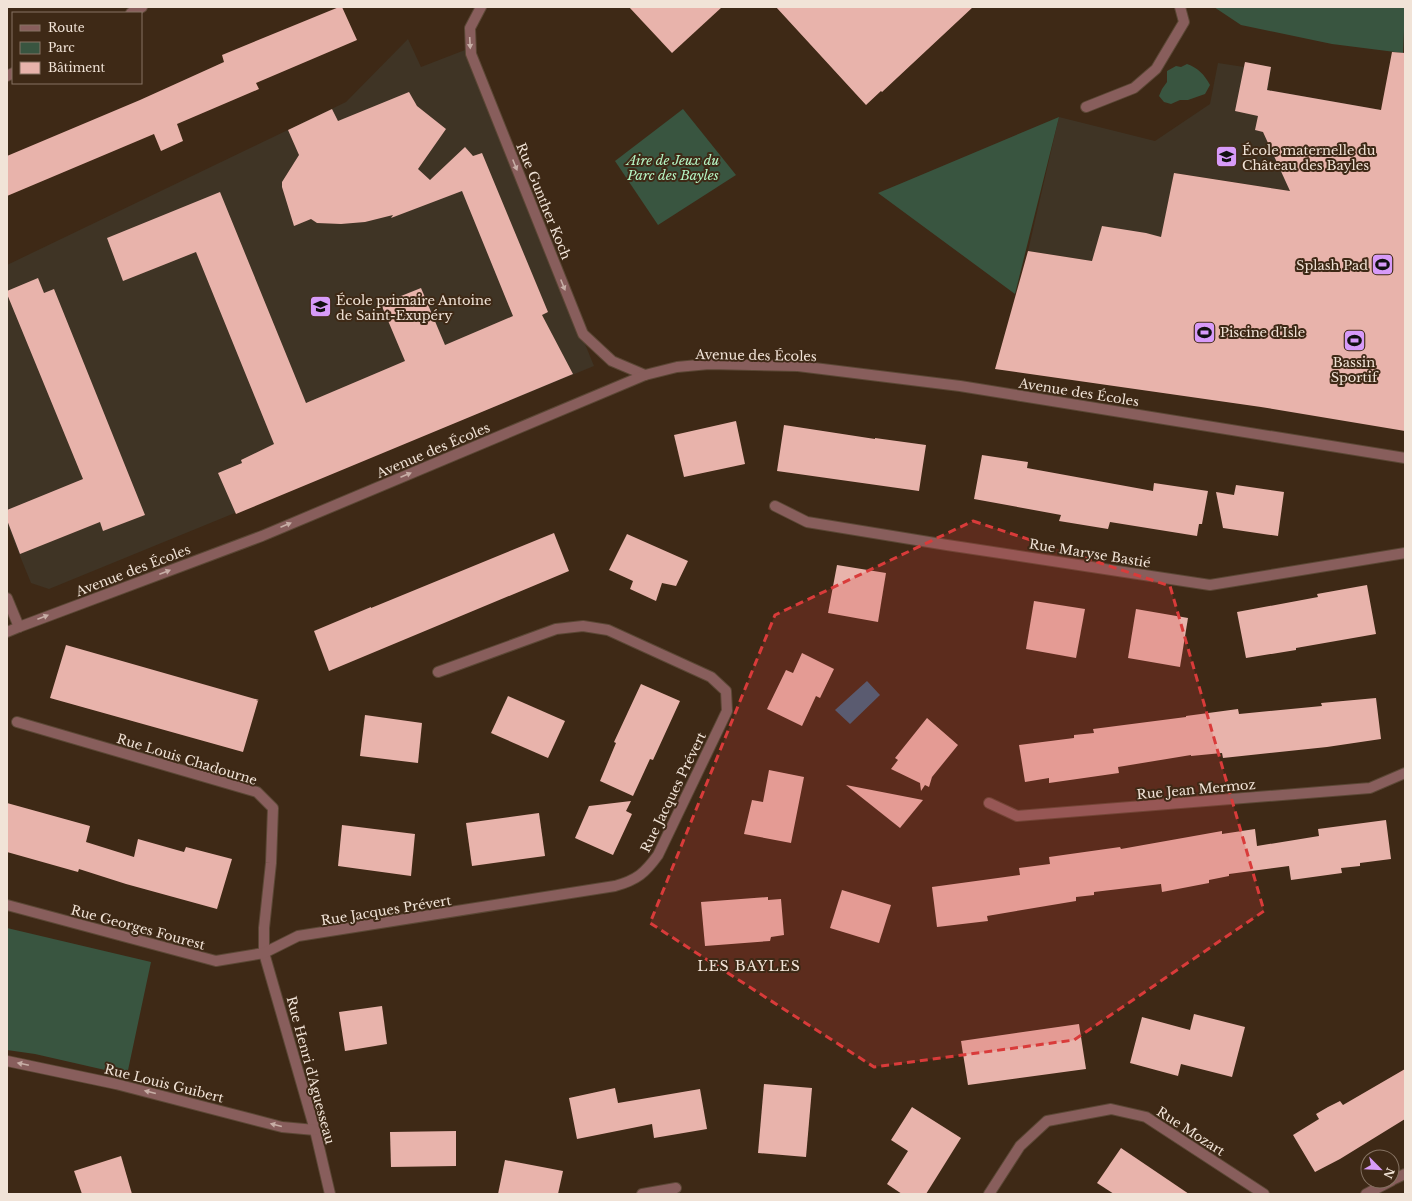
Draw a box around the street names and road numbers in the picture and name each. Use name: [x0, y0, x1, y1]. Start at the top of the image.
street label: Rue Gunther Koch: [512, 140, 575, 262]
street label: Avenue des Écoles: [694, 346, 817, 365]
street label: Avenue des Écoles: [1017, 374, 1140, 410]
street label: Avenue des Écoles: [373, 419, 493, 482]
street label: Rue Maryse Bastié: [1028, 535, 1152, 571]
street label: Avenue des Écoles: [72, 541, 193, 601]
street label: Rue Jacques Prévert: [637, 729, 710, 855]
street label: Rue Louis Chadourne: [115, 730, 259, 789]
street label: Rue Jean Mermoz: [1136, 776, 1256, 803]
street label: Rue Jacques Prévert: [320, 892, 453, 929]
street label: Rue Georges Fourest: [69, 901, 207, 954]
street label: Rue Henri d'Aguesseau: [283, 994, 339, 1146]
street label: Rue Louis Guibert: [102, 1060, 225, 1107]
street label: Rue Mozart: [1153, 1103, 1228, 1160]

